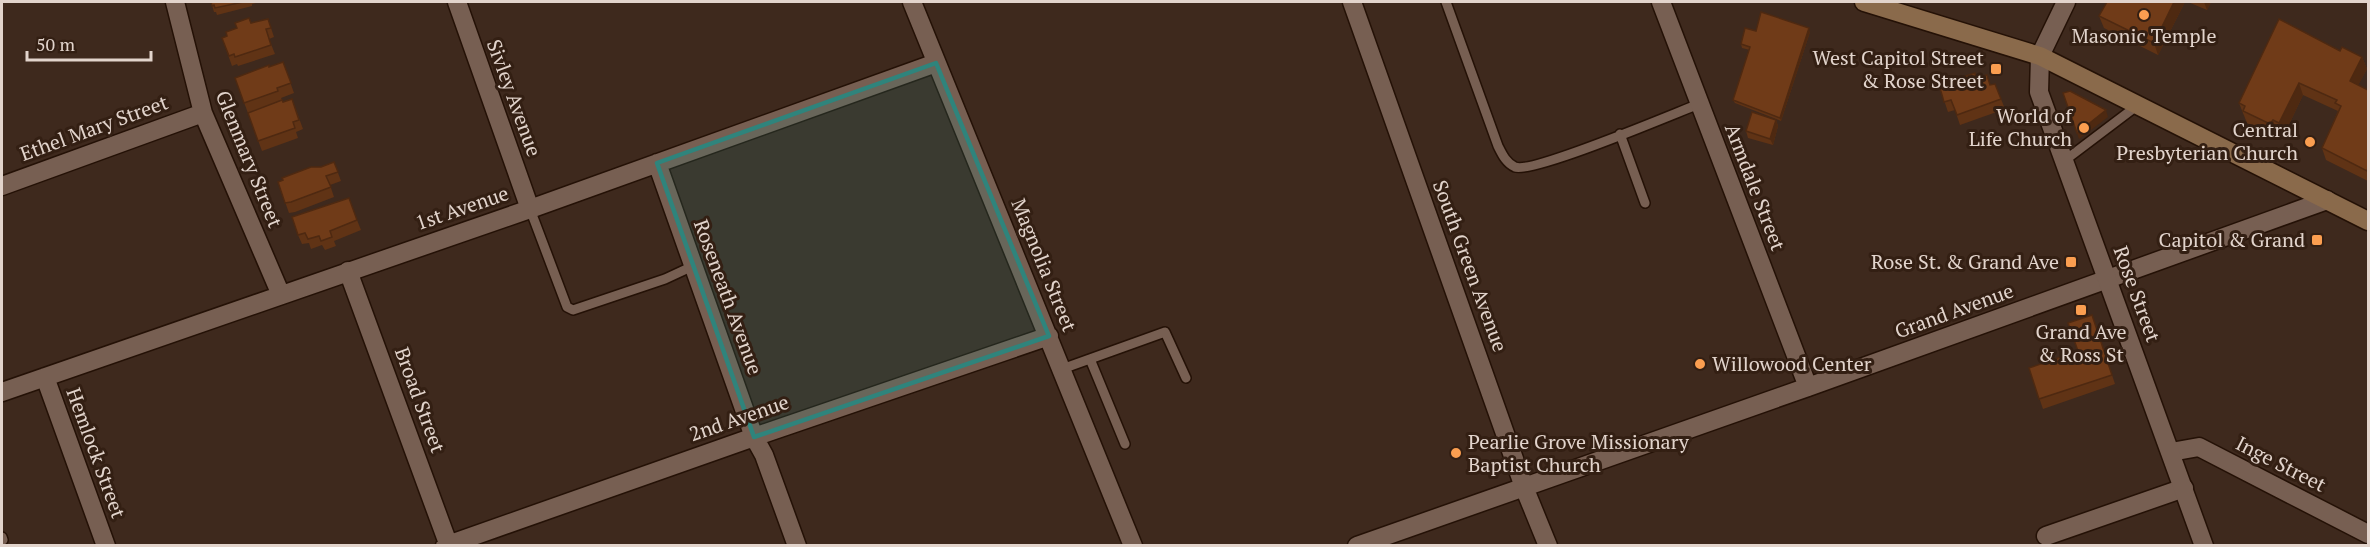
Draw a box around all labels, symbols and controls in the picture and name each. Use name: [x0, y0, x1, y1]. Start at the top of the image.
marker: Masonic Temple: [2137, 8, 2151, 22]
place label: Masonic Temple: [2071, 22, 2217, 49]
scale bar: [27, 24, 152, 62]
text: 50 m: [36, 32, 76, 56]
street label: Sivley Avenue: [481, 36, 548, 160]
place label: West Capitol Street & Rose Street: [1813, 44, 1985, 94]
marker: West Capitol Street & Rose Street: [1989, 62, 2003, 76]
street label: Glenmary Street: [210, 86, 289, 232]
street label: Ethel Mary Street: [16, 88, 172, 167]
place label: World of Life Church: [1969, 102, 2073, 152]
place label: Central Presbyterian Church: [2116, 116, 2298, 166]
street label: Armdale Street: [1719, 119, 1792, 255]
marker: World of Life Church: [2077, 121, 2091, 135]
marker: Central Presbyterian Church: [2303, 135, 2317, 149]
street label: South Green Avenue: [1427, 176, 1514, 355]
street label: 1st Avenue: [412, 179, 512, 236]
street label: Magnolia Street: [1005, 194, 1084, 336]
street label: Roseneath Avenue: [688, 215, 769, 378]
place label: Capitol & Grand: [2159, 226, 2305, 253]
marker: Capitol & Grand: [2310, 233, 2324, 247]
street label: Rose Street: [2108, 242, 2168, 346]
place label: Rose St. & Grand Ave: [1871, 248, 2059, 275]
marker: Rose St. & Grand Ave: [2064, 255, 2078, 269]
street label: Grand Avenue: [1891, 277, 2017, 345]
marker: Grand Ave & Ross St: [2074, 303, 2088, 317]
place label: Grand Ave & Ross St: [2035, 318, 2127, 368]
street label: Broad Street: [389, 343, 452, 457]
place label: Willowood Center: [1712, 350, 1872, 377]
marker: Willowood Center: [1693, 357, 1707, 371]
street label: Hemlock Street: [60, 384, 133, 522]
street label: 2nd Avenue: [685, 388, 792, 447]
place label: Pearlie Grove Missionary Baptist Church: [1468, 428, 1690, 478]
street label: Inge Street: [2232, 429, 2331, 498]
marker: Pearlie Grove Missionary Baptist Church: [1449, 446, 1463, 460]

